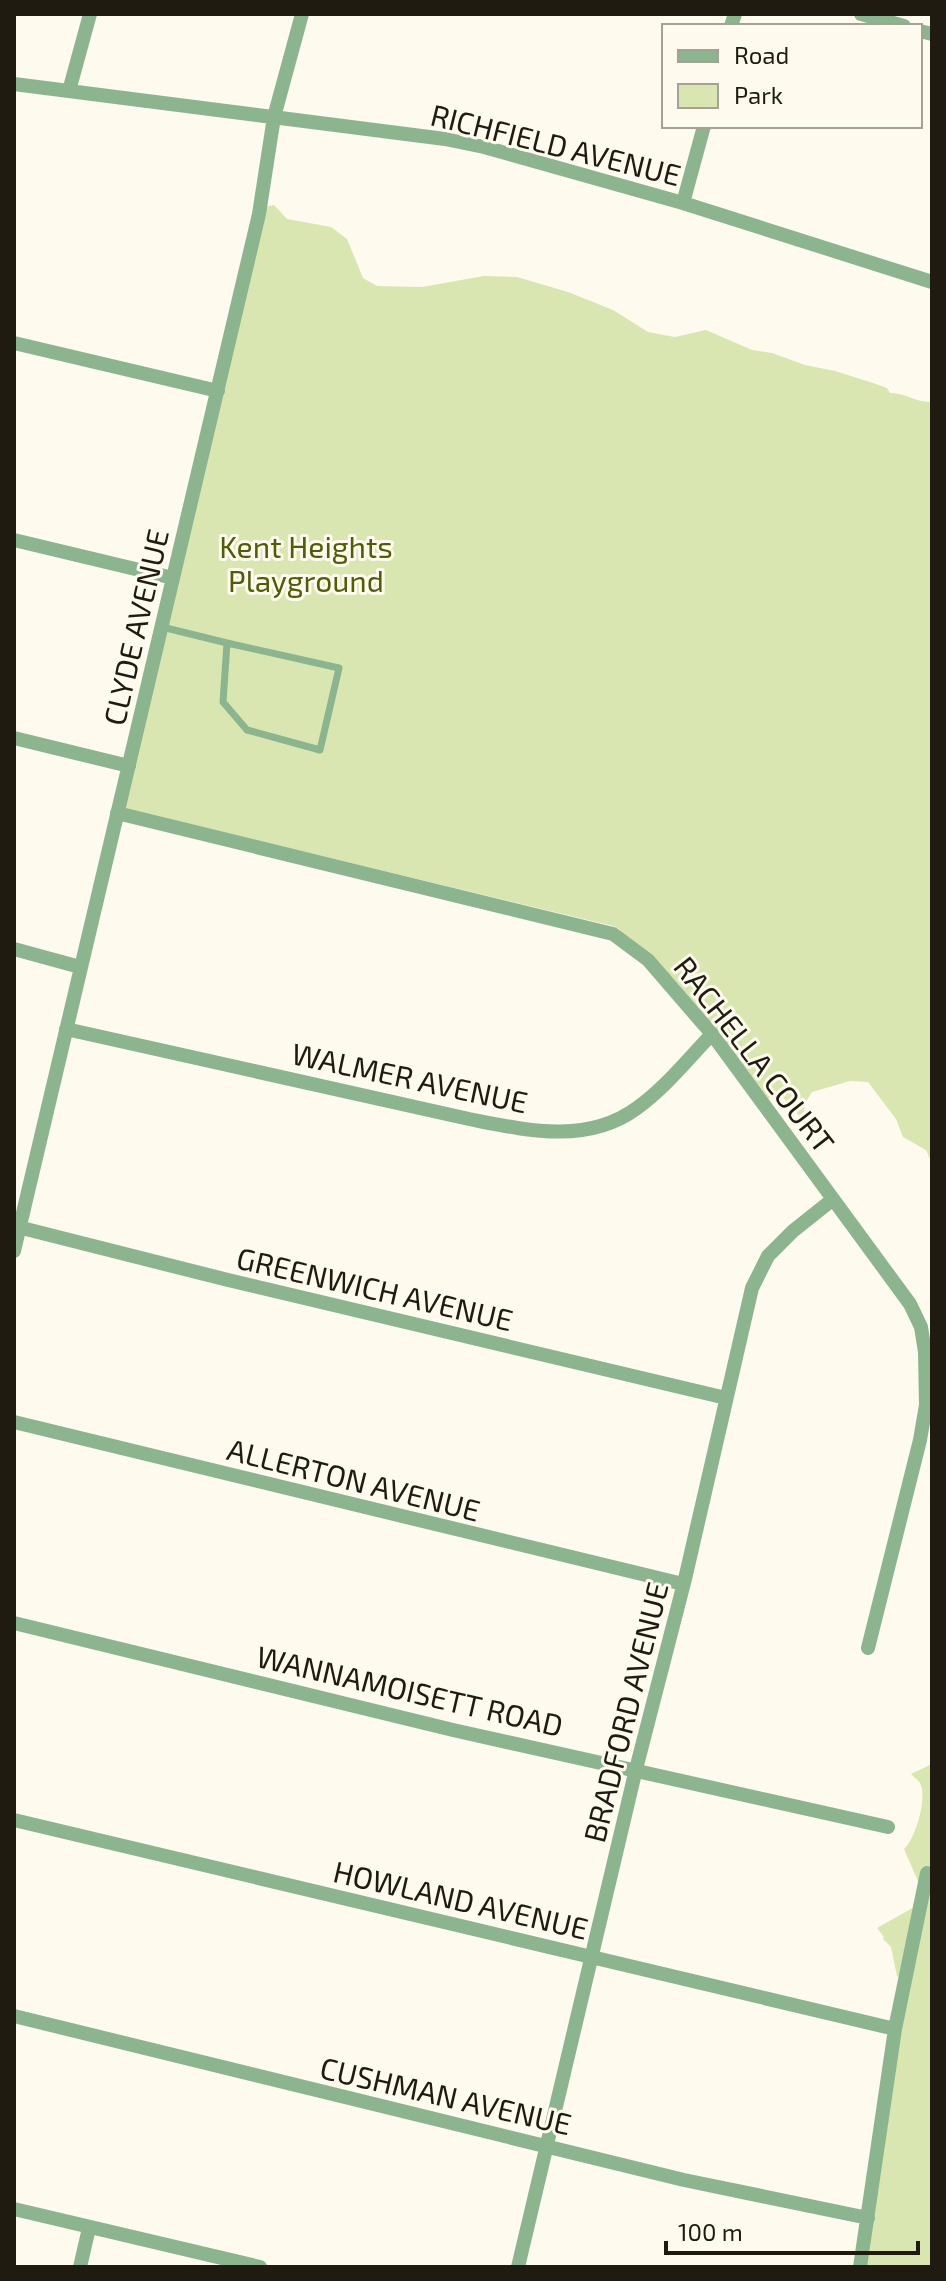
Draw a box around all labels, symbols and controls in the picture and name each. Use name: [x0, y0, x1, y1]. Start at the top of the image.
legend: [662, 24, 922, 128]
text: Road: [734, 40, 789, 69]
text: Park: [734, 80, 783, 109]
street label: RICHFIELD AVENUE: [427, 96, 685, 192]
street label: CLYDE AVENUE: [95, 525, 175, 729]
park label: Kent Heights Playground: [219, 528, 393, 598]
street label: RACHELLA COURT: [667, 949, 843, 1159]
street label: WALMER AVENUE: [289, 1034, 531, 1120]
street label: GREENWICH AVENUE: [233, 1239, 517, 1337]
street label: ALLERTON AVENUE: [224, 1430, 484, 1528]
street label: BRADFORD AVENUE: [575, 1578, 675, 1846]
street label: WANNAMOISETT ROAD: [253, 1637, 567, 1743]
street label: HOWLAND AVENUE: [330, 1852, 592, 1946]
street label: CUSHMAN AVENUE: [317, 2049, 575, 2141]
scale bar: [666, 2205, 918, 2255]
text: 100 m: [678, 2217, 743, 2246]

